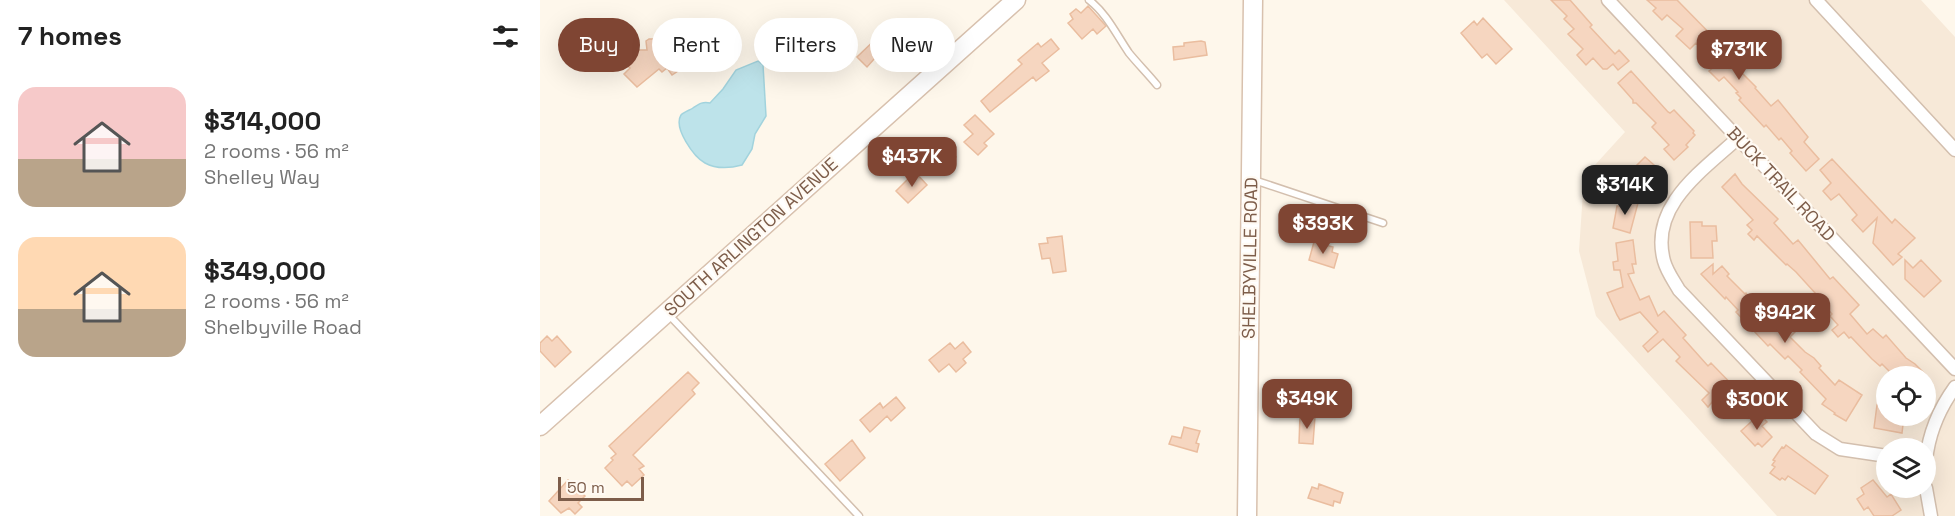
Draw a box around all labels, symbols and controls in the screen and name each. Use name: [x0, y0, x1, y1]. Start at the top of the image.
chip: Buy: [558, 18, 640, 72]
chip: Rent: [652, 18, 742, 72]
chip: Filters: [754, 18, 858, 72]
chip: New: [870, 18, 955, 72]
text: 7 homes: [18, 19, 122, 53]
icon: filters: [489, 20, 522, 53]
pin: $731K: [1697, 30, 1781, 81]
text: $731K: [1711, 36, 1767, 62]
text: $314,000: [204, 104, 321, 138]
icon: home: [66, 111, 138, 183]
street label: BUCK TRAIL ROAD: [1722, 121, 1841, 246]
pin: $437K: [870, 137, 954, 188]
text: 2 rooms · 56 m²: [204, 138, 349, 164]
text: $437K: [882, 143, 942, 169]
street label: SOUTH ARLINGTON AVENUE: [659, 152, 842, 321]
text: Shelley Way: [204, 164, 320, 190]
pin: $314K: [1583, 165, 1667, 216]
text: $314K: [1596, 171, 1654, 197]
street label: SHELBYVILLE ROAD: [1237, 177, 1262, 339]
pin: $393K: [1281, 204, 1365, 255]
text: $393K: [1292, 210, 1354, 236]
text: $349,000: [204, 254, 326, 288]
icon: home: [66, 261, 138, 333]
text: 2 rooms · 56 m²: [204, 288, 349, 314]
pin: $942K: [1743, 293, 1827, 344]
text: $942K: [1754, 299, 1816, 325]
text: Shelbyville Road: [204, 314, 362, 340]
map controls: [1876, 366, 1936, 498]
button: locate: [1876, 366, 1936, 426]
pin: $349K: [1265, 379, 1349, 430]
pin: $300K: [1715, 380, 1799, 431]
text: $349K: [1276, 385, 1338, 411]
text: $300K: [1726, 386, 1788, 412]
button: layers: [1876, 438, 1936, 498]
scale bar: [558, 474, 644, 502]
text: 50 m: [567, 477, 605, 498]

